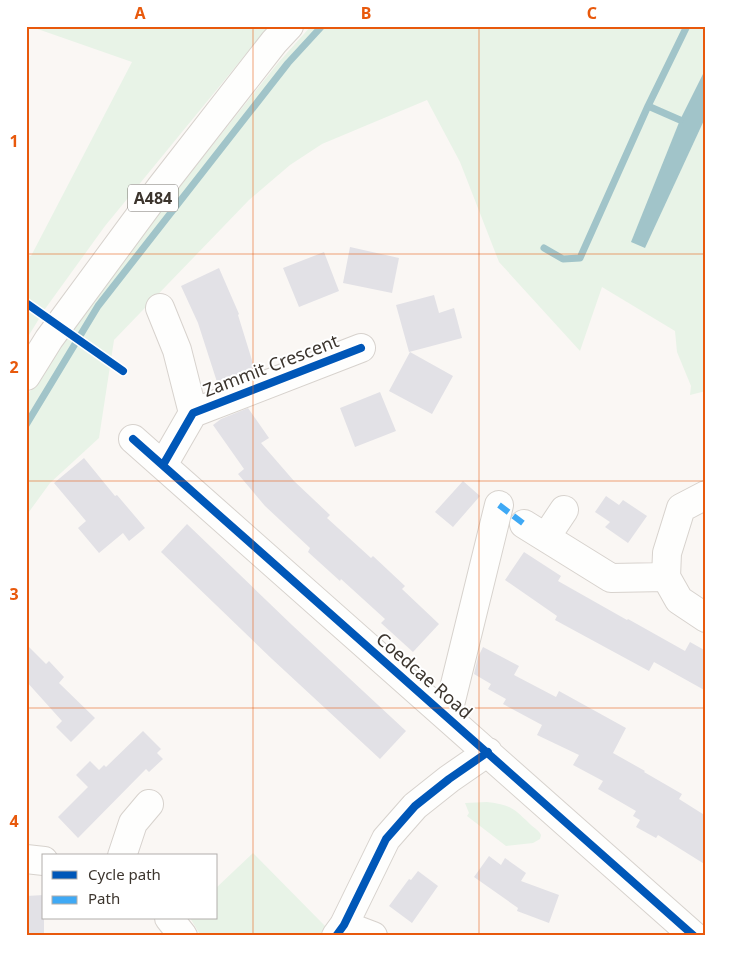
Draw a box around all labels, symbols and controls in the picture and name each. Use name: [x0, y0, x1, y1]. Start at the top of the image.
text: A: [134, 2, 146, 24]
text: B: [361, 2, 371, 24]
text: C: [587, 2, 597, 24]
text: 1: [9, 130, 19, 152]
road number: A484: [128, 184, 178, 212]
street label: Zammit Crescent: [199, 328, 342, 402]
text: 2: [9, 356, 19, 378]
text: 3: [9, 583, 19, 605]
street label: Coedcae Road: [371, 627, 478, 724]
text: 4: [9, 810, 19, 832]
legend: [42, 854, 218, 920]
text: Cycle path: [88, 864, 161, 884]
text: Path: [88, 888, 120, 908]

